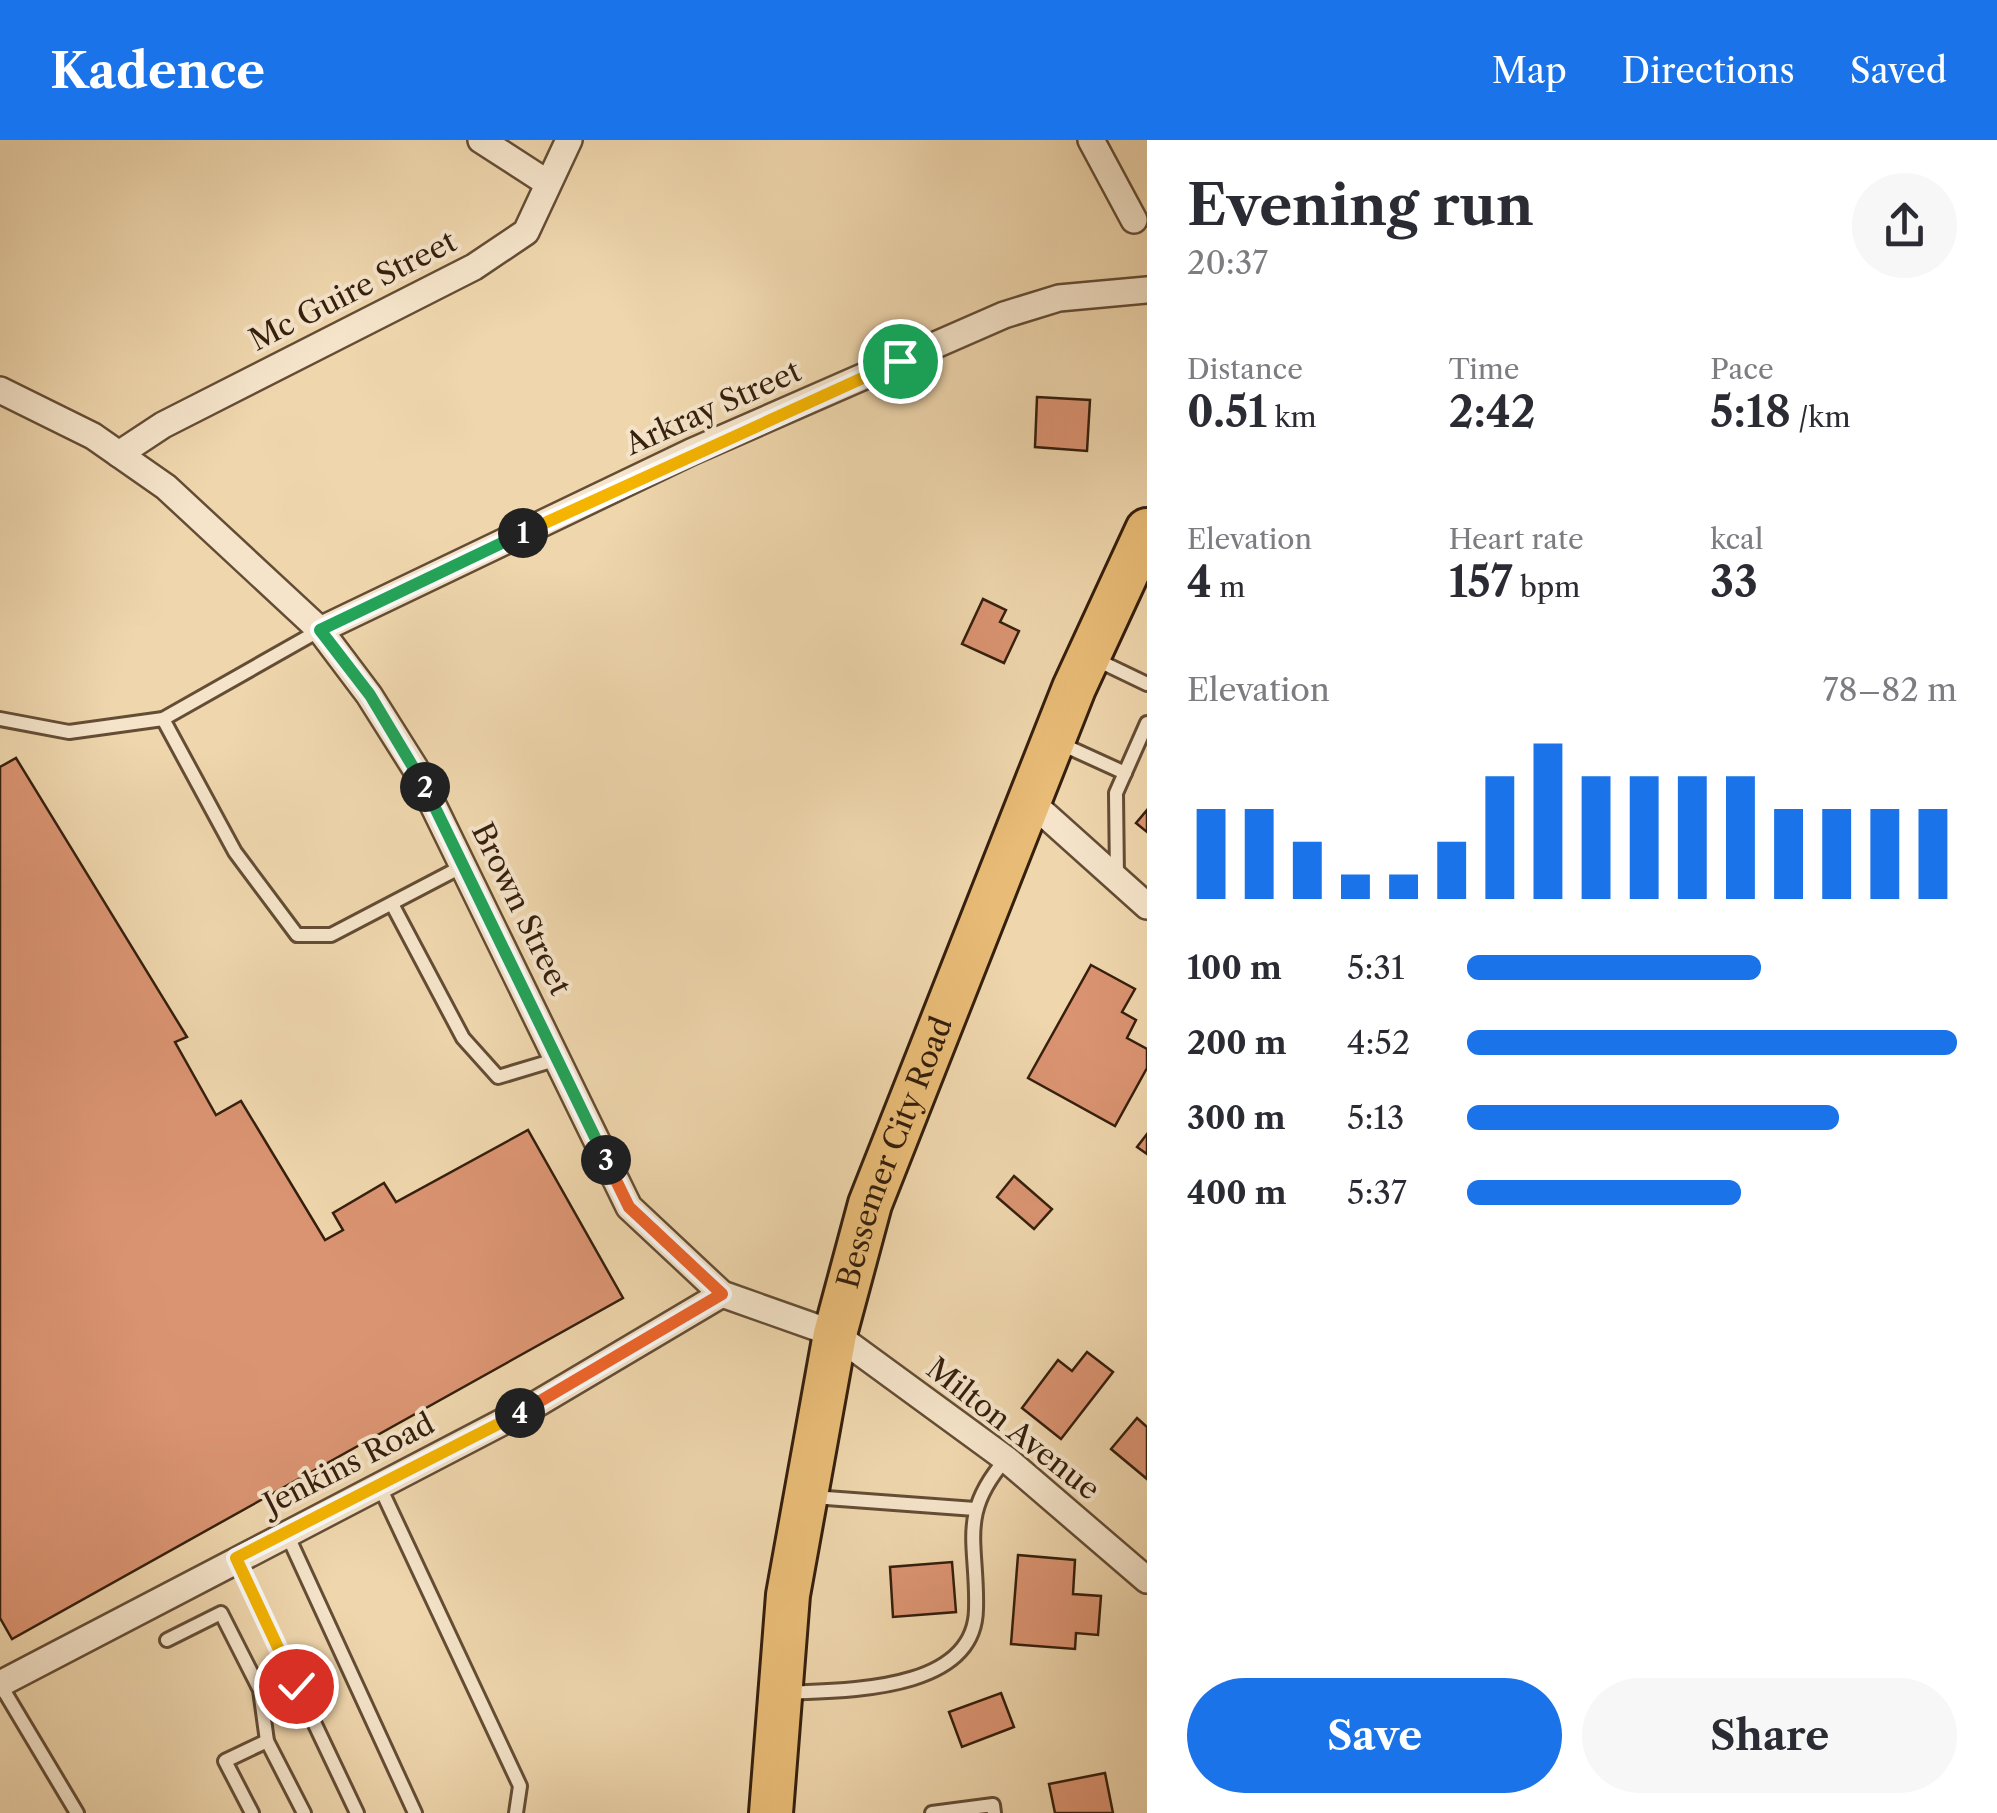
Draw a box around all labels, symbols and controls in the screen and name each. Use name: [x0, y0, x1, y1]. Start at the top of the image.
text: Kadence: [50, 41, 265, 100]
text: Map: [1492, 49, 1567, 92]
text: Directions: [1622, 49, 1795, 92]
text: Saved: [1850, 49, 1947, 92]
text: Evening run: [1187, 172, 1534, 239]
button: share: [1852, 173, 1957, 278]
street label: Mc Guire Street: [243, 222, 463, 359]
text: 20:37: [1187, 243, 1268, 282]
pin: [858, 319, 943, 404]
icon: arrive: [873, 334, 928, 389]
street label: Arkray Street: [618, 352, 807, 463]
text: Distance: [1187, 352, 1303, 386]
text: Time: [1449, 352, 1519, 386]
text: Pace: [1710, 352, 1774, 386]
text: 0.51: [1187, 386, 1267, 438]
text: 2:42: [1449, 386, 1536, 438]
text: 5:18: [1710, 386, 1791, 438]
text: km: [1267, 400, 1317, 434]
text: /km: [1791, 400, 1851, 434]
pin: 1: [498, 508, 548, 558]
text: 1: [517, 516, 529, 550]
text: Elevation: [1187, 522, 1312, 556]
text: Heart rate: [1449, 522, 1584, 556]
text: kcal: [1710, 522, 1763, 556]
text: 4: [1187, 556, 1212, 608]
text: 157: [1449, 556, 1513, 608]
text: 33: [1710, 556, 1758, 608]
text: m: [1212, 570, 1245, 604]
text: bpm: [1513, 570, 1580, 604]
text: Elevation: [1187, 670, 1330, 709]
text: 78–82 m: [1823, 670, 1957, 709]
pin: 2: [400, 762, 450, 812]
text: 2: [417, 770, 433, 804]
street label: Brown Street: [464, 817, 579, 1001]
text: 100 m: [1187, 948, 1282, 987]
text: 5:31: [1347, 948, 1404, 987]
street label: Bessemer City Road: [829, 1011, 960, 1292]
text: 200 m: [1187, 1023, 1287, 1062]
text: 4:52: [1347, 1023, 1410, 1062]
text: 300 m: [1187, 1098, 1286, 1137]
text: 5:13: [1347, 1098, 1404, 1137]
pin: 3: [581, 1135, 631, 1185]
text: 3: [598, 1143, 614, 1177]
text: 400 m: [1187, 1173, 1287, 1212]
text: 5:37: [1347, 1173, 1407, 1212]
street label: Milton Avenue: [919, 1350, 1107, 1508]
pin: 4: [495, 1388, 545, 1438]
text: 4: [512, 1396, 528, 1430]
street label: Jenkins Road: [254, 1405, 440, 1524]
pin: [254, 1644, 339, 1729]
icon: check: [269, 1659, 324, 1714]
button: Save: [1187, 1678, 1562, 1793]
button: Share: [1582, 1678, 1957, 1793]

